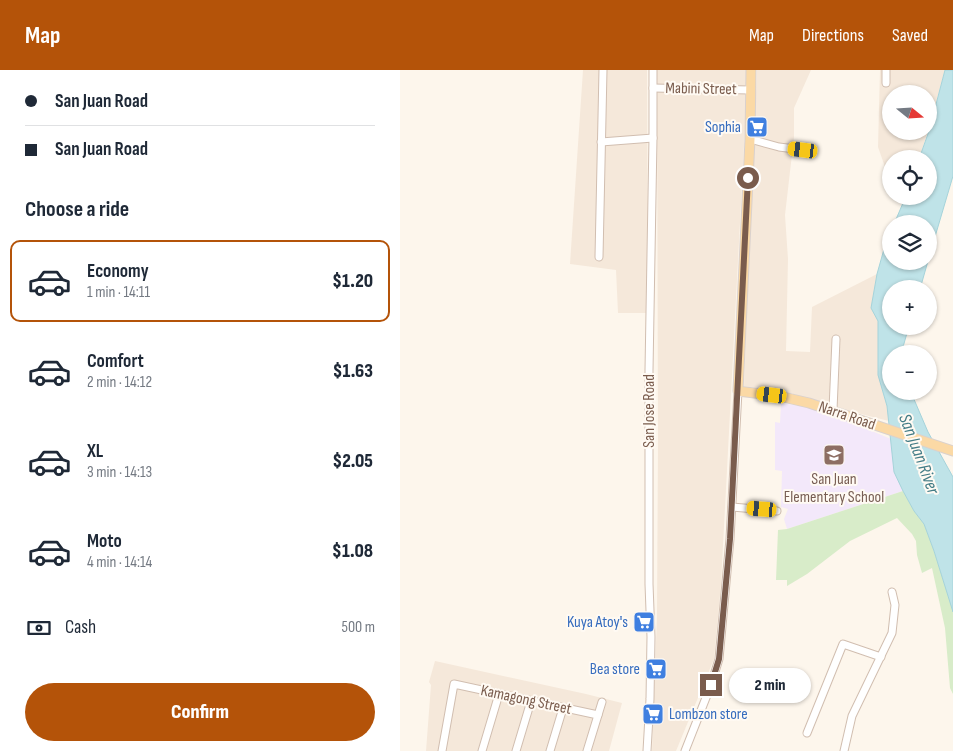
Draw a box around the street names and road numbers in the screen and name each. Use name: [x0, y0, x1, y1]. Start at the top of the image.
street label: Mabini Street: [665, 79, 737, 99]
street label: San Jose Road: [640, 374, 659, 448]
street label: Narra Road: [816, 397, 878, 435]
street label: Kamagong Street: [479, 681, 573, 719]

